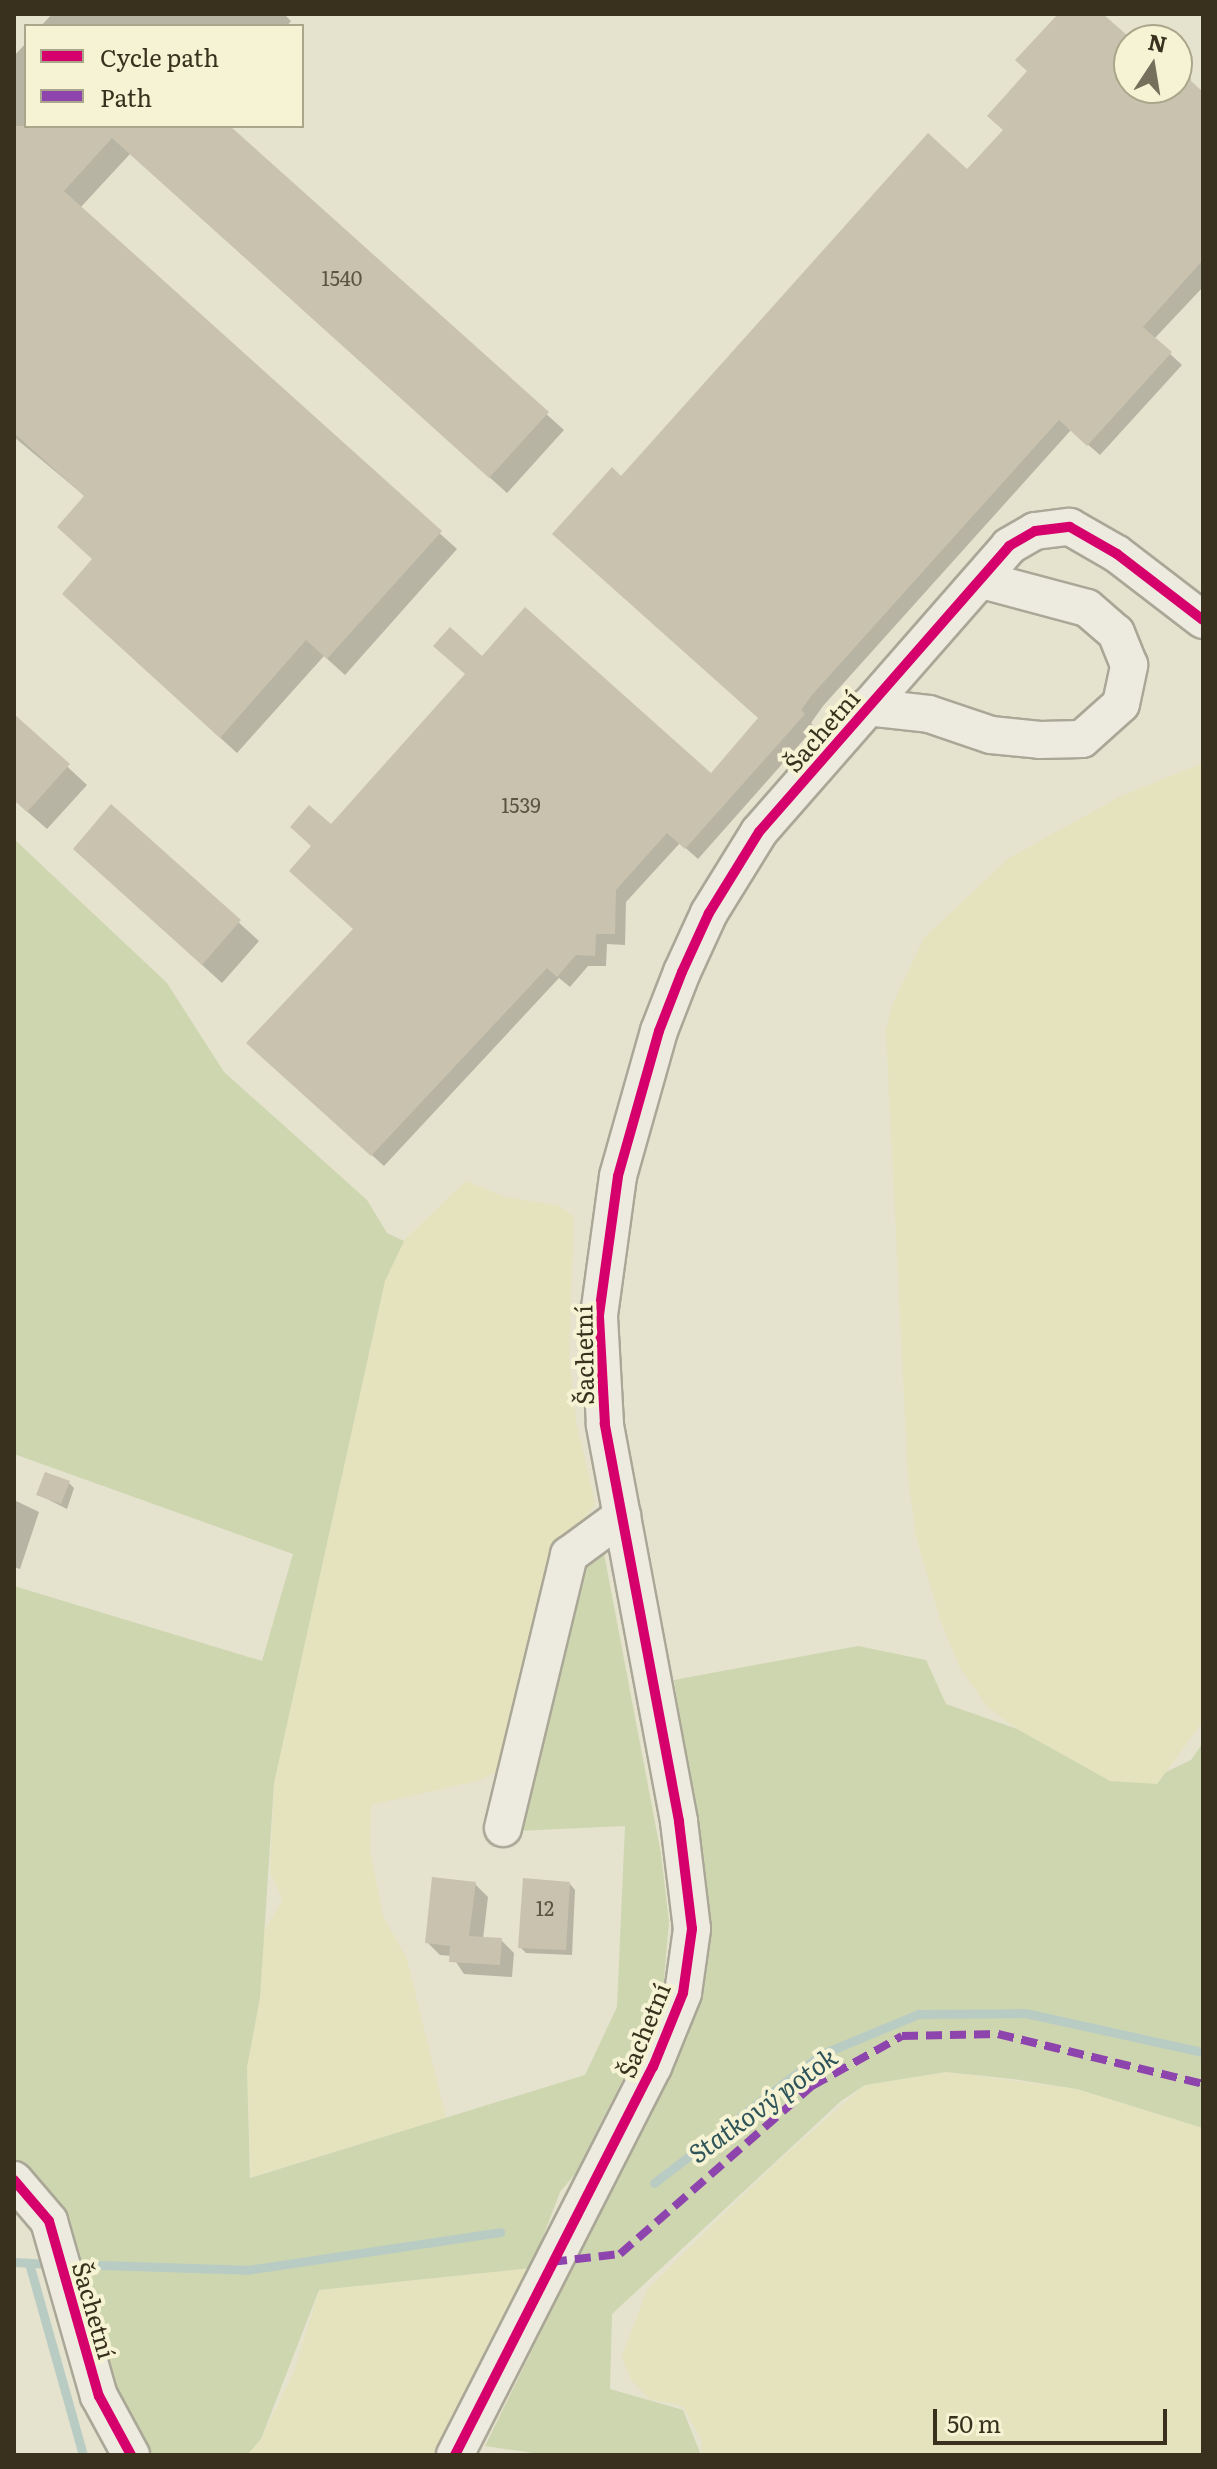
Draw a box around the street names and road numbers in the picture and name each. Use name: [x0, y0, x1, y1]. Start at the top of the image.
street label: Šachetní: [777, 683, 865, 777]
street label: Šachetní: [568, 1305, 598, 1405]
street label: Šachetní: [611, 1978, 675, 2082]
street label: Šachetní: [67, 2258, 123, 2362]

